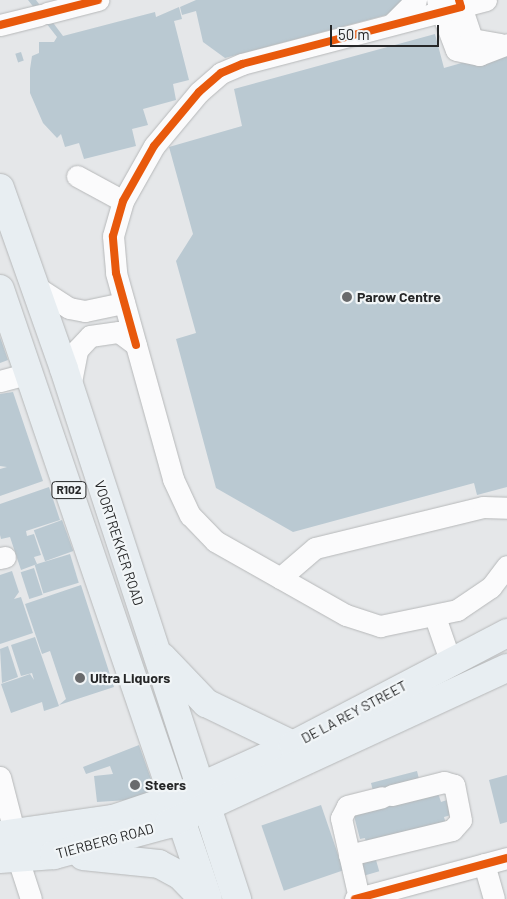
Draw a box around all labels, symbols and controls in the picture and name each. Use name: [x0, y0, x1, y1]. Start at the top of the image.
scale bar: [332, 15, 441, 47]
text: 50 m: [338, 25, 370, 43]
place label: Parow Centre: [357, 289, 441, 305]
marker: Parow Centre: [341, 291, 353, 303]
street label: VOORTREKKER ROAD: [91, 478, 147, 608]
road number: R102: [50, 480, 88, 500]
place label: Ultra Liquors: [90, 670, 170, 686]
marker: Ultra Liquors: [74, 672, 86, 684]
street label: DE LA REY STREET: [298, 677, 410, 747]
place label: Steers: [145, 777, 186, 793]
marker: Steers: [129, 779, 141, 791]
street label: TIERBERG ROAD: [54, 820, 156, 862]

